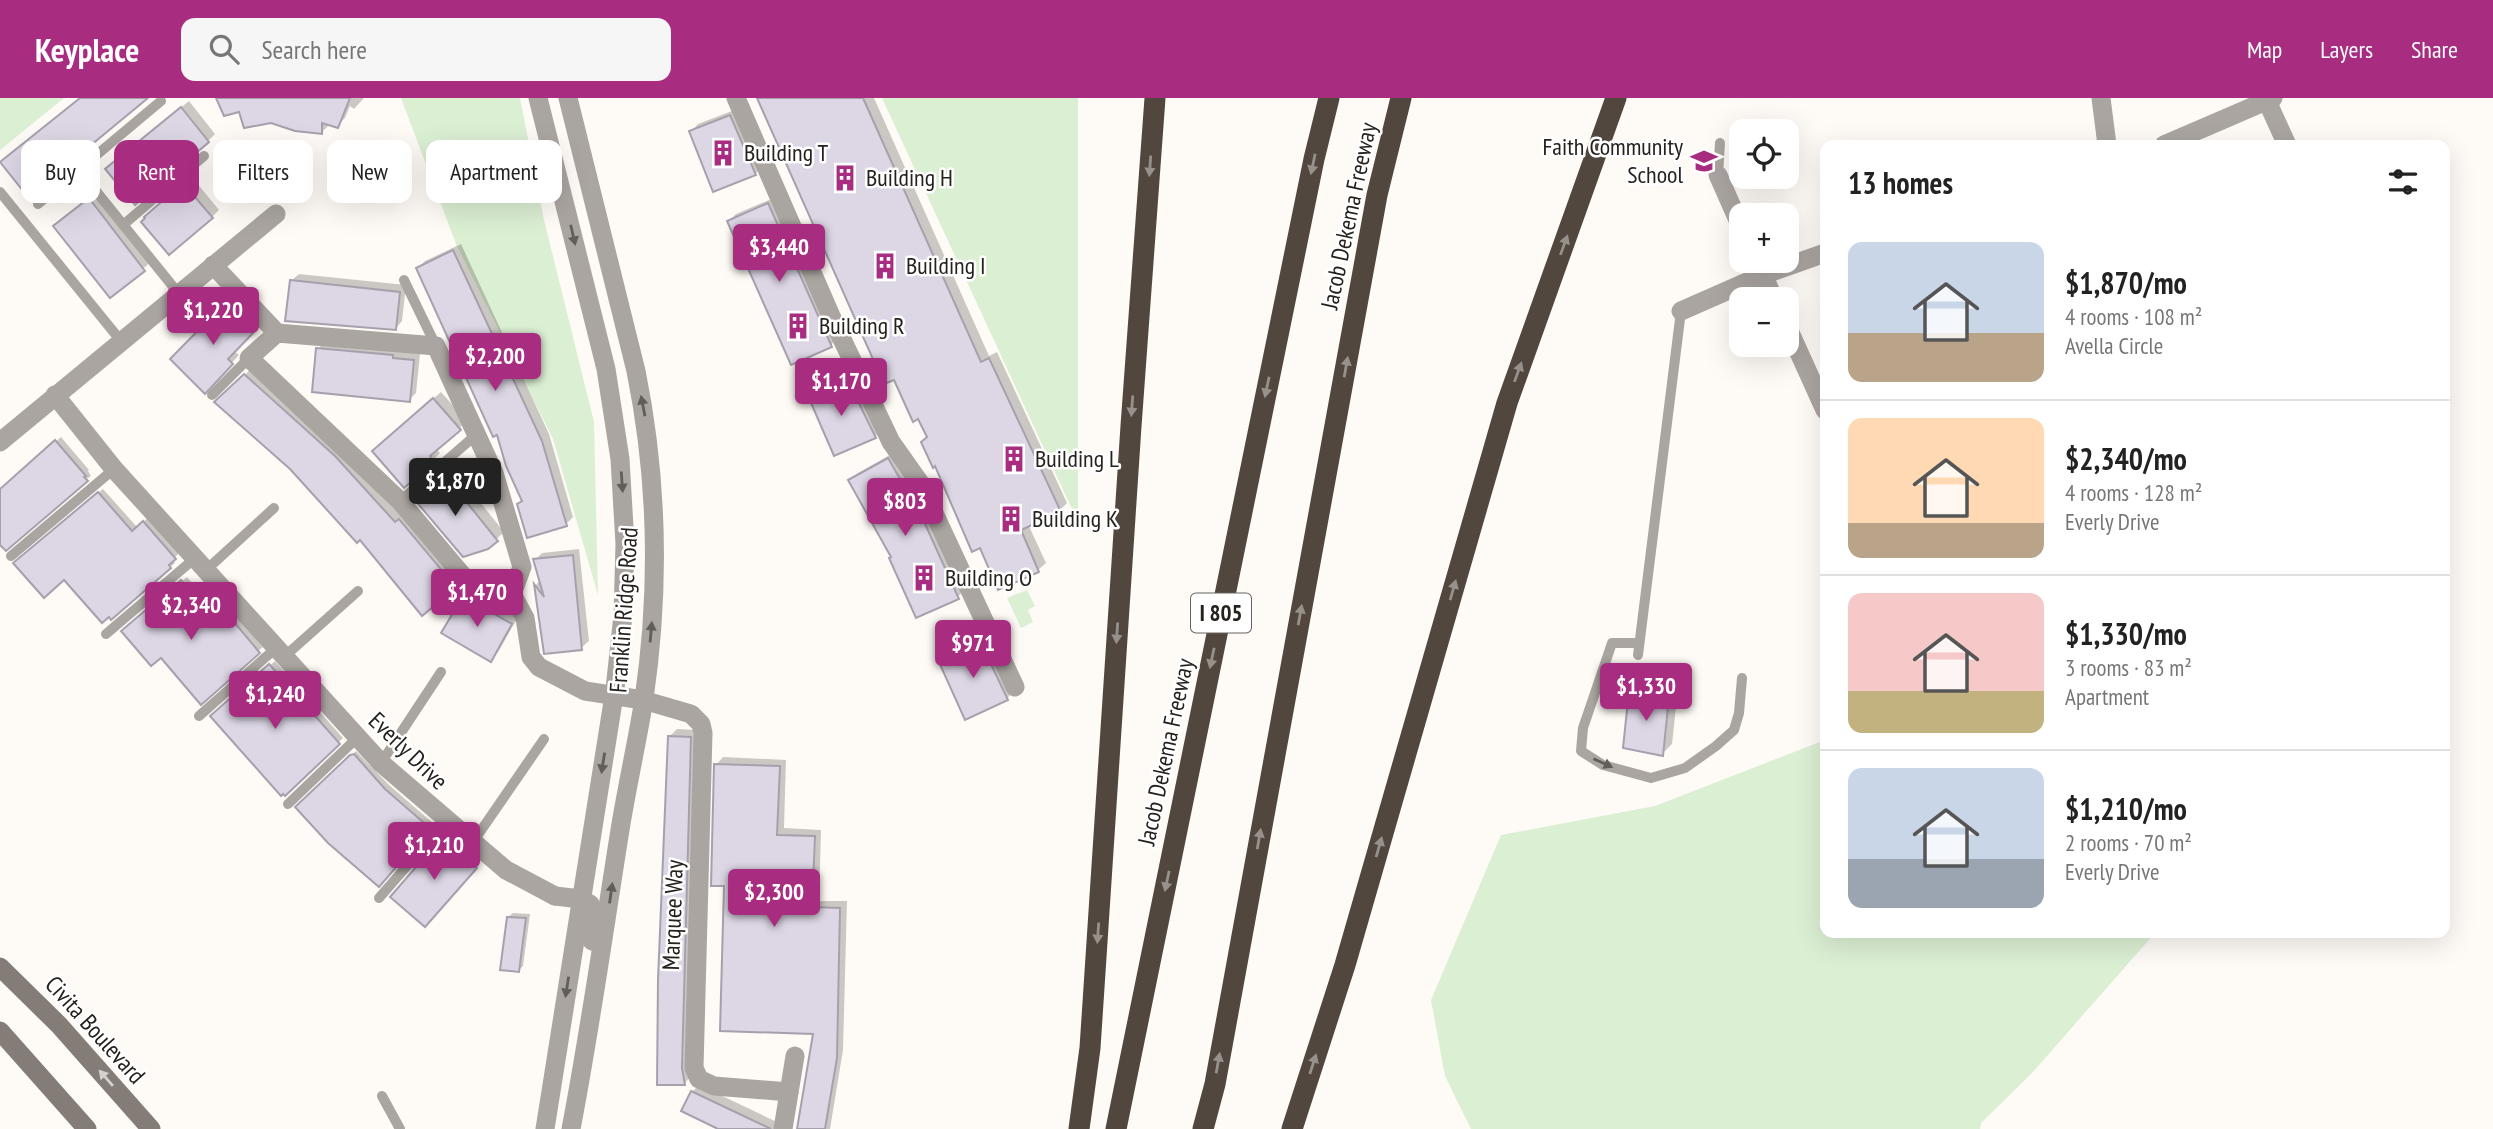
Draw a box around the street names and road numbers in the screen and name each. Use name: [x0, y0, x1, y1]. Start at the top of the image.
street label: Jacob Dekema Freeway: [1313, 120, 1383, 313]
street label: Franklin Ridge Road: [602, 526, 645, 694]
road number: I 805: [1191, 593, 1251, 632]
street label: Jacob Dekema Freeway: [1130, 656, 1200, 849]
street label: Everly Drive: [362, 705, 455, 796]
street label: Marquee Way: [655, 859, 690, 971]
street label: Civita Boulevard: [39, 969, 152, 1090]

